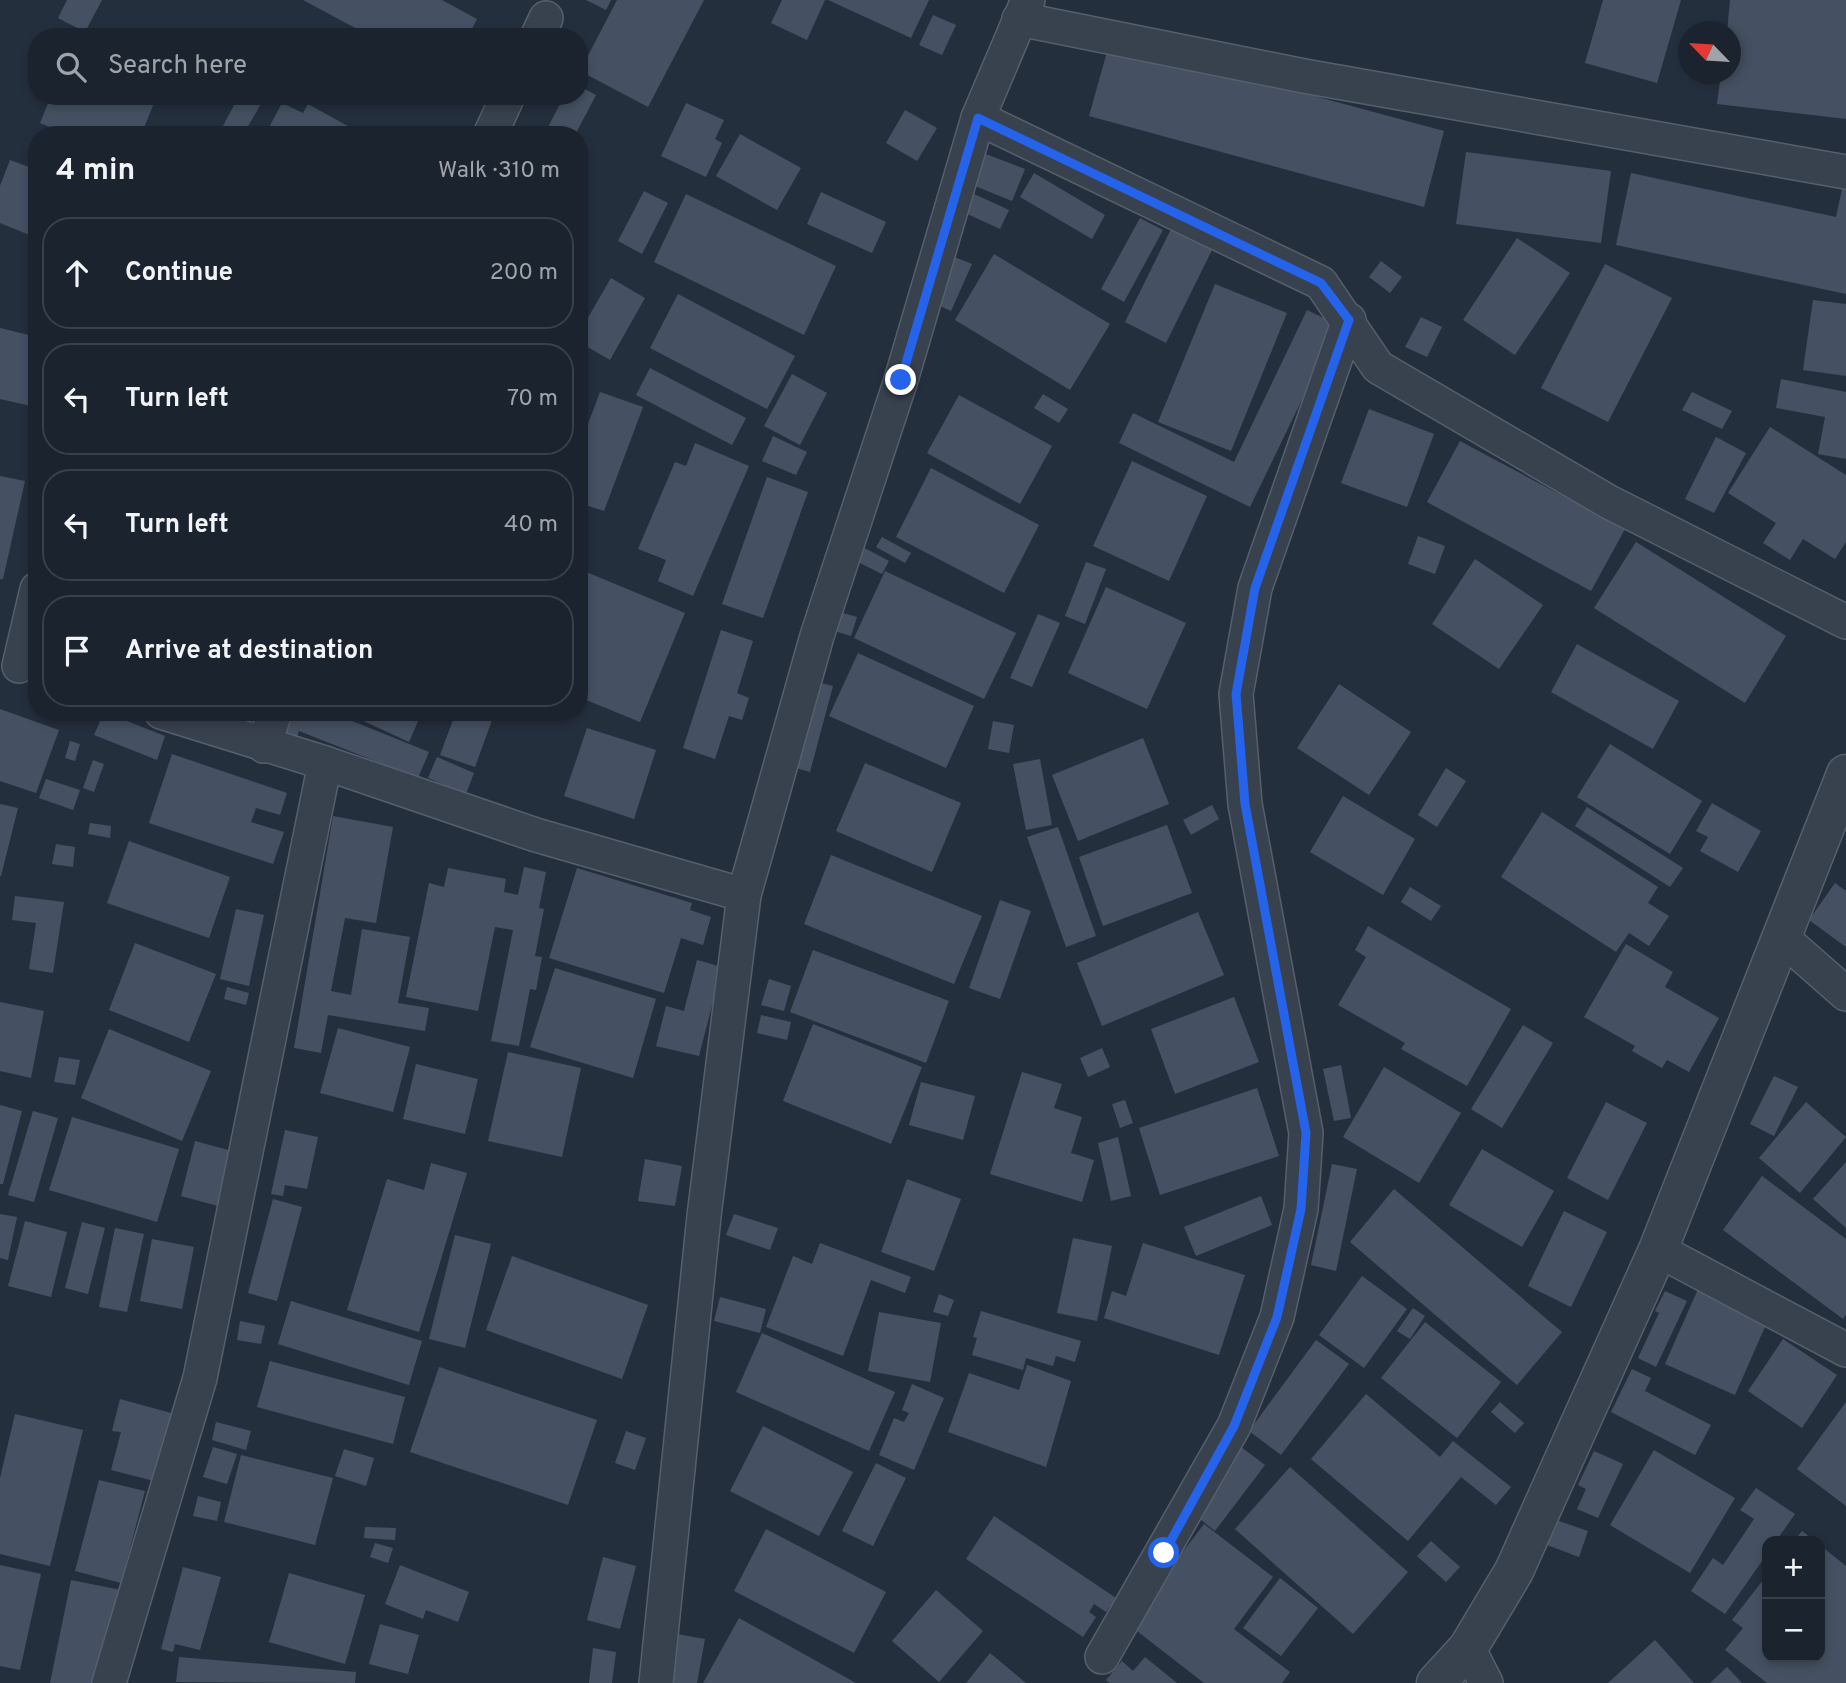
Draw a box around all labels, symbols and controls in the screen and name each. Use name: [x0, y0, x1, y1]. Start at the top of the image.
north arrow: [1678, 21, 1741, 84]
search box: [28, 28, 588, 105]
icon: search: [52, 48, 90, 86]
text: Search here: [108, 50, 247, 83]
text: 4 min: [56, 153, 135, 190]
text: Walk · 310 m: [438, 157, 560, 186]
icon: ahead: [58, 254, 96, 292]
text: Continue: [125, 257, 233, 290]
text: 200 m: [490, 259, 558, 288]
route end: [885, 364, 916, 395]
icon: left: [58, 380, 96, 418]
text: Turn left: [125, 383, 229, 416]
text: 70 m: [507, 385, 558, 414]
icon: left: [58, 506, 96, 544]
text: Turn left: [125, 509, 229, 542]
text: 40 m: [504, 511, 558, 540]
icon: arrive: [58, 632, 96, 670]
text: Arrive at destination: [125, 635, 373, 668]
map controls: [1762, 1536, 1825, 1662]
button: +: [1762, 1536, 1825, 1599]
route start: [1148, 1537, 1179, 1568]
button: −: [1762, 1599, 1825, 1662]

